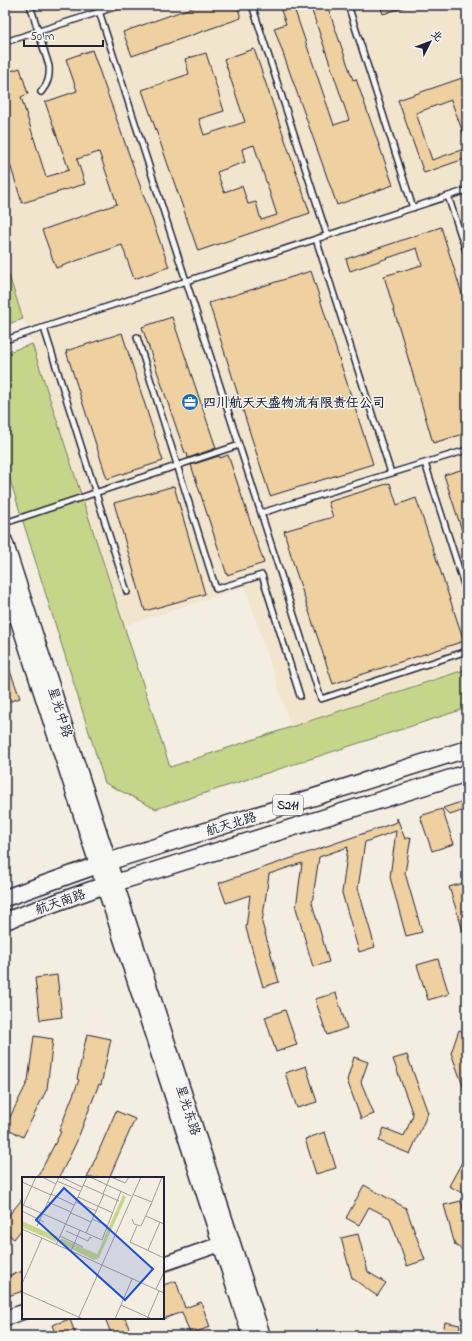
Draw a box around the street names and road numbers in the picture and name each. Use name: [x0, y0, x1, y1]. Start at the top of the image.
street label: 星光中路: [43, 685, 77, 740]
road number: S211: [273, 795, 303, 815]
street label: 航天北路: [204, 808, 259, 841]
street label: 航天南路: [33, 885, 88, 920]
street label: 星光东路: [171, 1083, 205, 1138]

